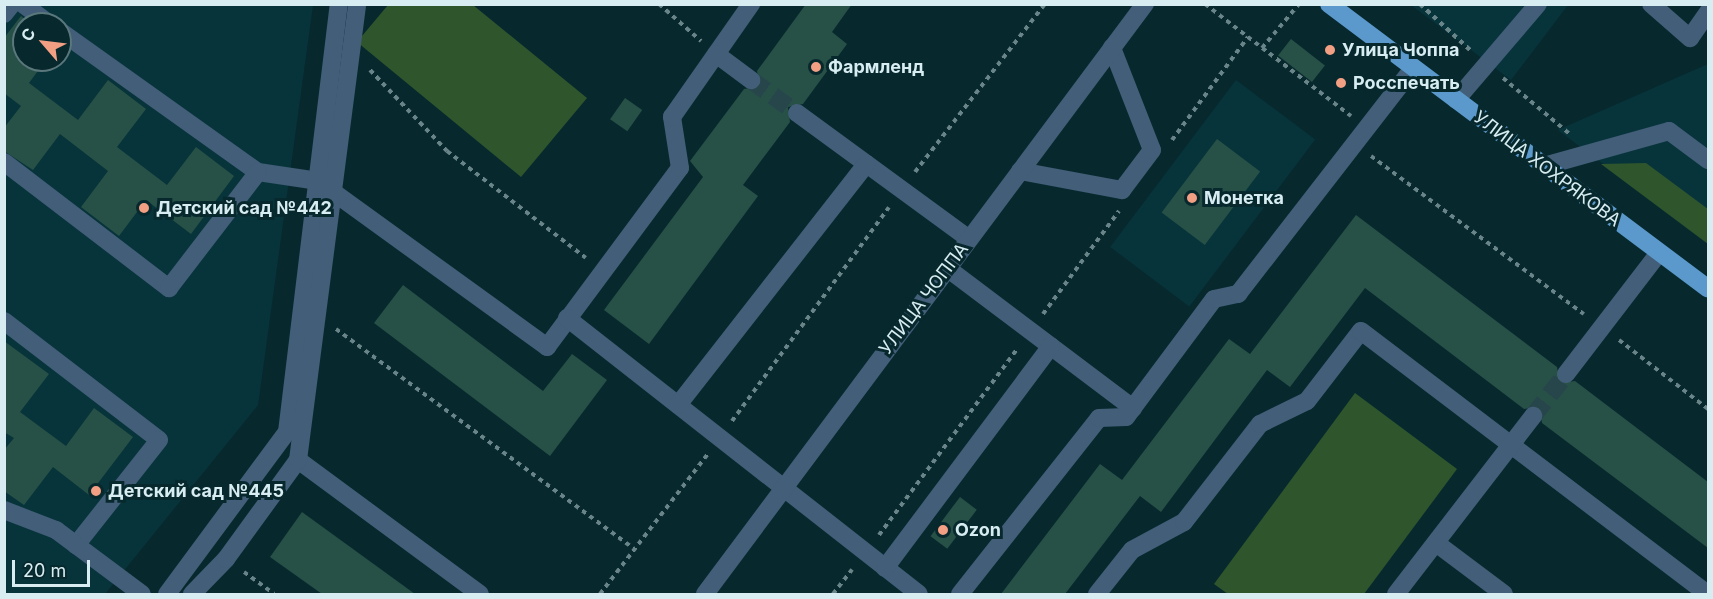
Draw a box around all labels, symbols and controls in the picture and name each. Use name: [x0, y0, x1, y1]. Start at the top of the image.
north arrow: [12, 12, 72, 72]
text: С: [16, 25, 39, 44]
place label: Улица Чоппа: [1342, 39, 1459, 61]
marker: Улица Чоппа: [1323, 43, 1337, 57]
place label: Фармленд: [828, 56, 924, 78]
marker: Фармленд: [809, 60, 823, 74]
place label: Росспечать: [1353, 72, 1460, 94]
marker: Росспечать: [1334, 76, 1348, 90]
street label: УЛИЦА ХОХРЯКОВА: [1469, 107, 1625, 231]
place label: Монетка: [1204, 187, 1284, 209]
marker: Монетка: [1185, 191, 1199, 205]
place label: Детский сад №442: [156, 197, 332, 219]
marker: Детский сад №442: [137, 201, 151, 215]
street label: УЛИЦА ЧОППА: [875, 239, 973, 359]
place label: Детский сад №445: [108, 480, 284, 502]
marker: Детский сад №445: [89, 484, 103, 498]
place label: Ozon: [955, 519, 1001, 541]
marker: Ozon: [936, 523, 950, 537]
scale bar: [15, 548, 93, 586]
text: 20 m: [23, 560, 66, 581]

